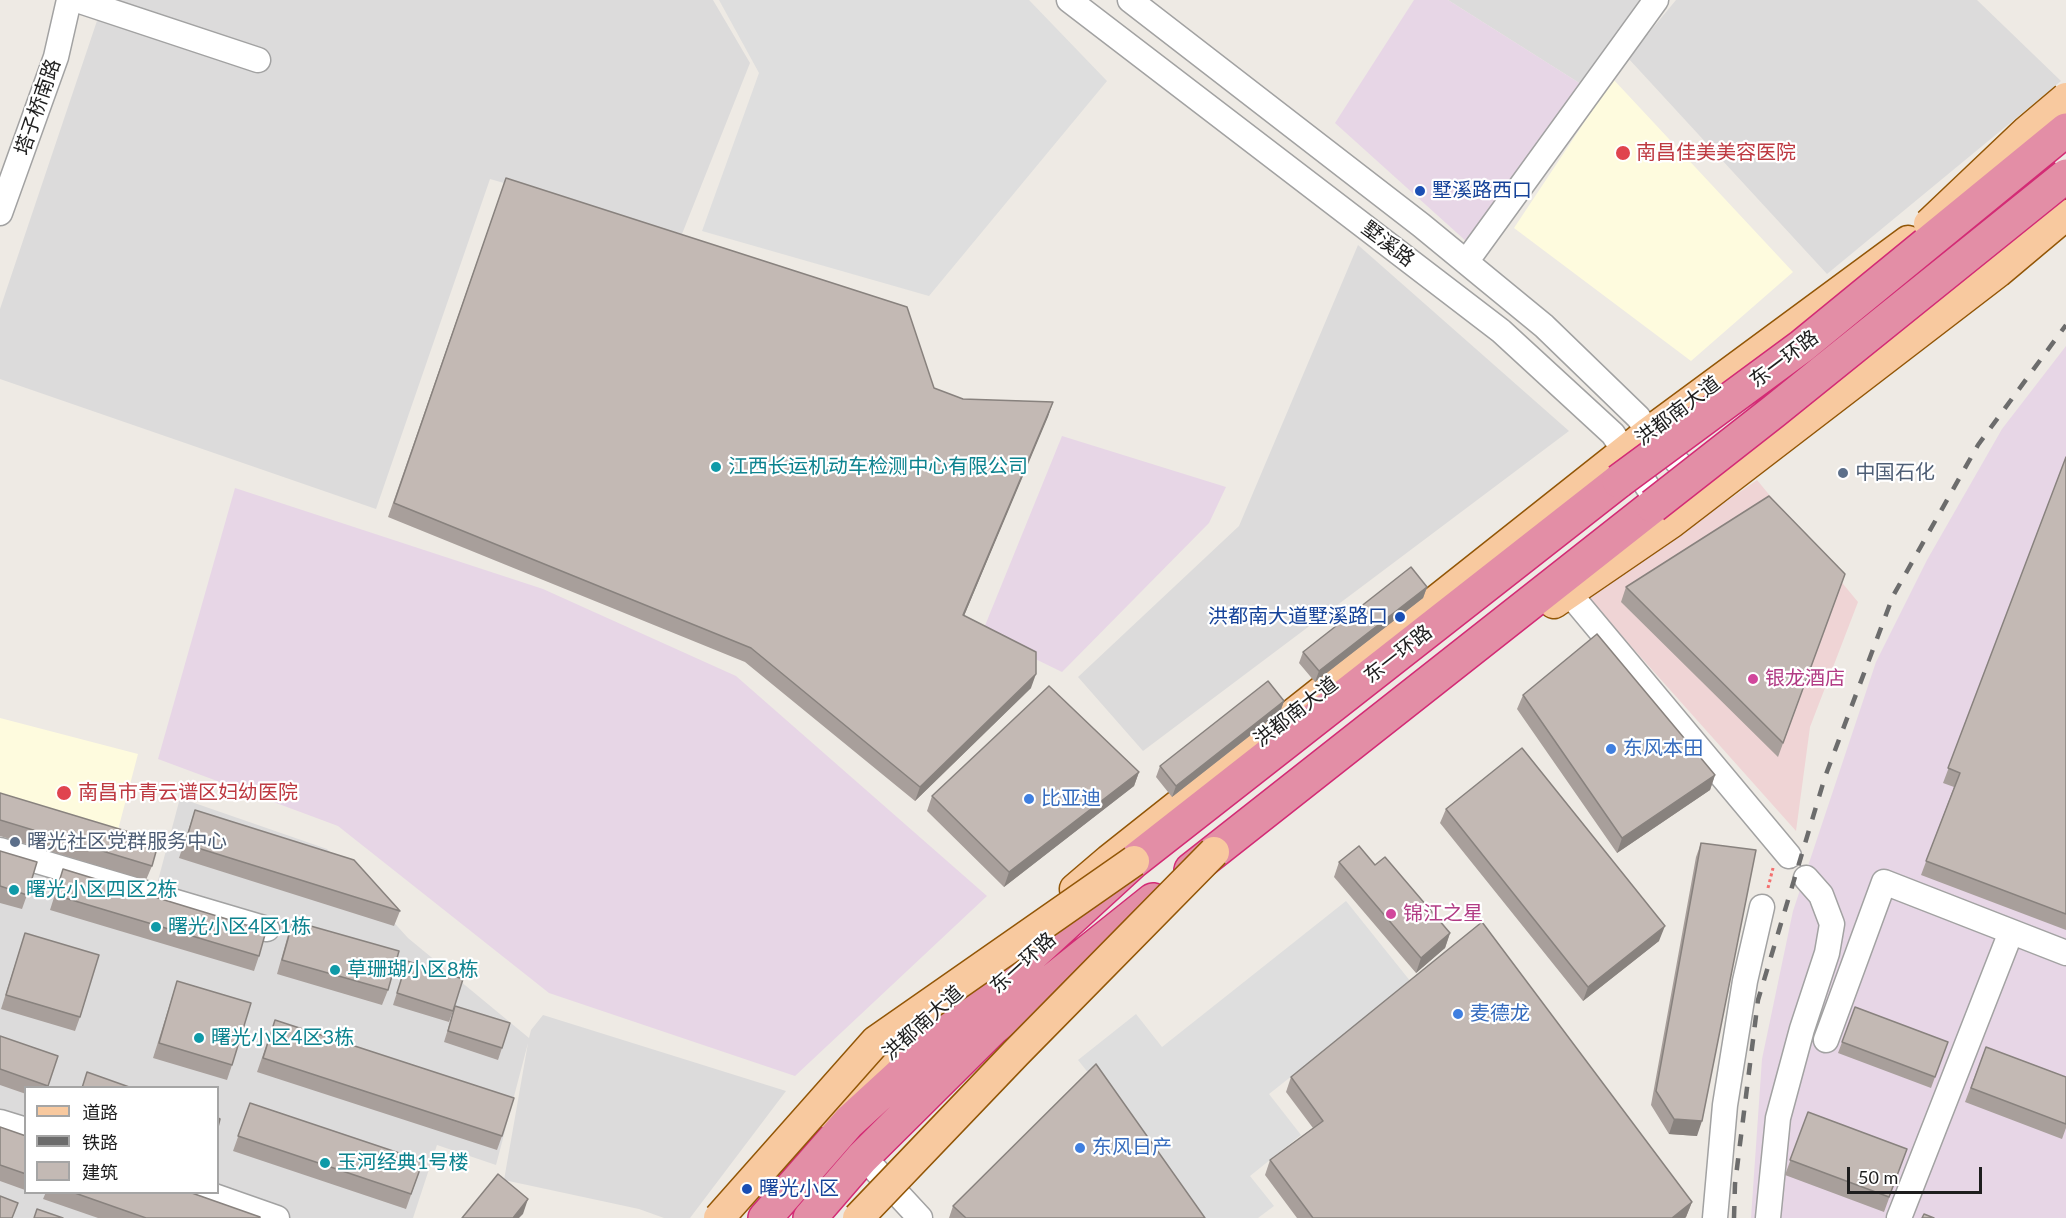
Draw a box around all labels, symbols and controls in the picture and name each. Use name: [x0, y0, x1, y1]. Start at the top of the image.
street label: 塔子桥南路: [10, 56, 66, 158]
place label: 南昌佳美美容医院: [1636, 141, 1796, 165]
marker: 南昌佳美美容医院: [1614, 144, 1632, 162]
place label: 墅溪路西口: [1432, 179, 1532, 203]
marker: 墅溪路西口: [1413, 184, 1427, 198]
street label: 墅溪路: [1357, 216, 1419, 272]
street label: 东一环路: [1745, 325, 1823, 393]
street label: 洪都南大道: [1631, 371, 1725, 451]
place label: 江西长运机动车检测中心有限公司: [728, 455, 1028, 479]
marker: 江西长运机动车检测中心有限公司: [709, 460, 723, 474]
place label: 中国石化: [1855, 461, 1935, 485]
marker: 中国石化: [1836, 466, 1850, 480]
place label: 洪都南大道墅溪路口: [1208, 605, 1388, 629]
marker: 洪都南大道墅溪路口: [1393, 610, 1407, 624]
street label: 东一环路: [1359, 620, 1437, 688]
place label: 银龙酒店: [1765, 667, 1845, 691]
street label: 洪都南大道: [1249, 672, 1343, 752]
marker: 银龙酒店: [1746, 672, 1760, 686]
place label: 东风本田: [1623, 737, 1703, 761]
marker: 东风本田: [1604, 742, 1618, 756]
place label: 南昌市青云谱区妇幼医院: [78, 781, 298, 805]
marker: 南昌市青云谱区妇幼医院: [55, 784, 73, 802]
place label: 比亚迪: [1041, 787, 1101, 811]
marker: 比亚迪: [1022, 792, 1036, 806]
place label: 曙光社区党群服务中心: [27, 830, 227, 854]
marker: 曙光社区党群服务中心: [8, 835, 22, 849]
place label: 曙光小区四区2栋: [26, 878, 178, 902]
marker: 曙光小区四区2栋: [7, 883, 21, 897]
place label: 锦江之星: [1403, 902, 1483, 926]
marker: 锦江之星: [1384, 907, 1398, 921]
place label: 曙光小区4区1栋: [168, 915, 311, 939]
marker: 曙光小区4区1栋: [149, 920, 163, 934]
street label: 东一环路: [985, 927, 1061, 999]
place label: 草珊瑚小区8栋: [347, 958, 479, 982]
marker: 草珊瑚小区8栋: [328, 963, 342, 977]
street label: 洪都南大道: [878, 981, 968, 1065]
place label: 麦德龙: [1470, 1002, 1530, 1026]
marker: 麦德龙: [1451, 1007, 1465, 1021]
place label: 曙光小区4区3栋: [211, 1026, 354, 1050]
marker: 曙光小区4区3栋: [192, 1031, 206, 1045]
legend: [24, 1086, 219, 1194]
text: 道路: [82, 1101, 118, 1123]
text: 铁路: [82, 1131, 118, 1153]
place label: 东风日产: [1092, 1136, 1172, 1160]
marker: 东风日产: [1073, 1141, 1087, 1155]
place label: 玉河经典1号楼: [337, 1151, 469, 1175]
scale bar: [1850, 1155, 1985, 1193]
marker: 玉河经典1号楼: [318, 1156, 332, 1170]
text: 建筑: [82, 1161, 118, 1183]
text: 50 m: [1858, 1166, 1898, 1188]
place label: 曙光小区: [759, 1177, 839, 1201]
marker: 曙光小区: [740, 1182, 754, 1196]

